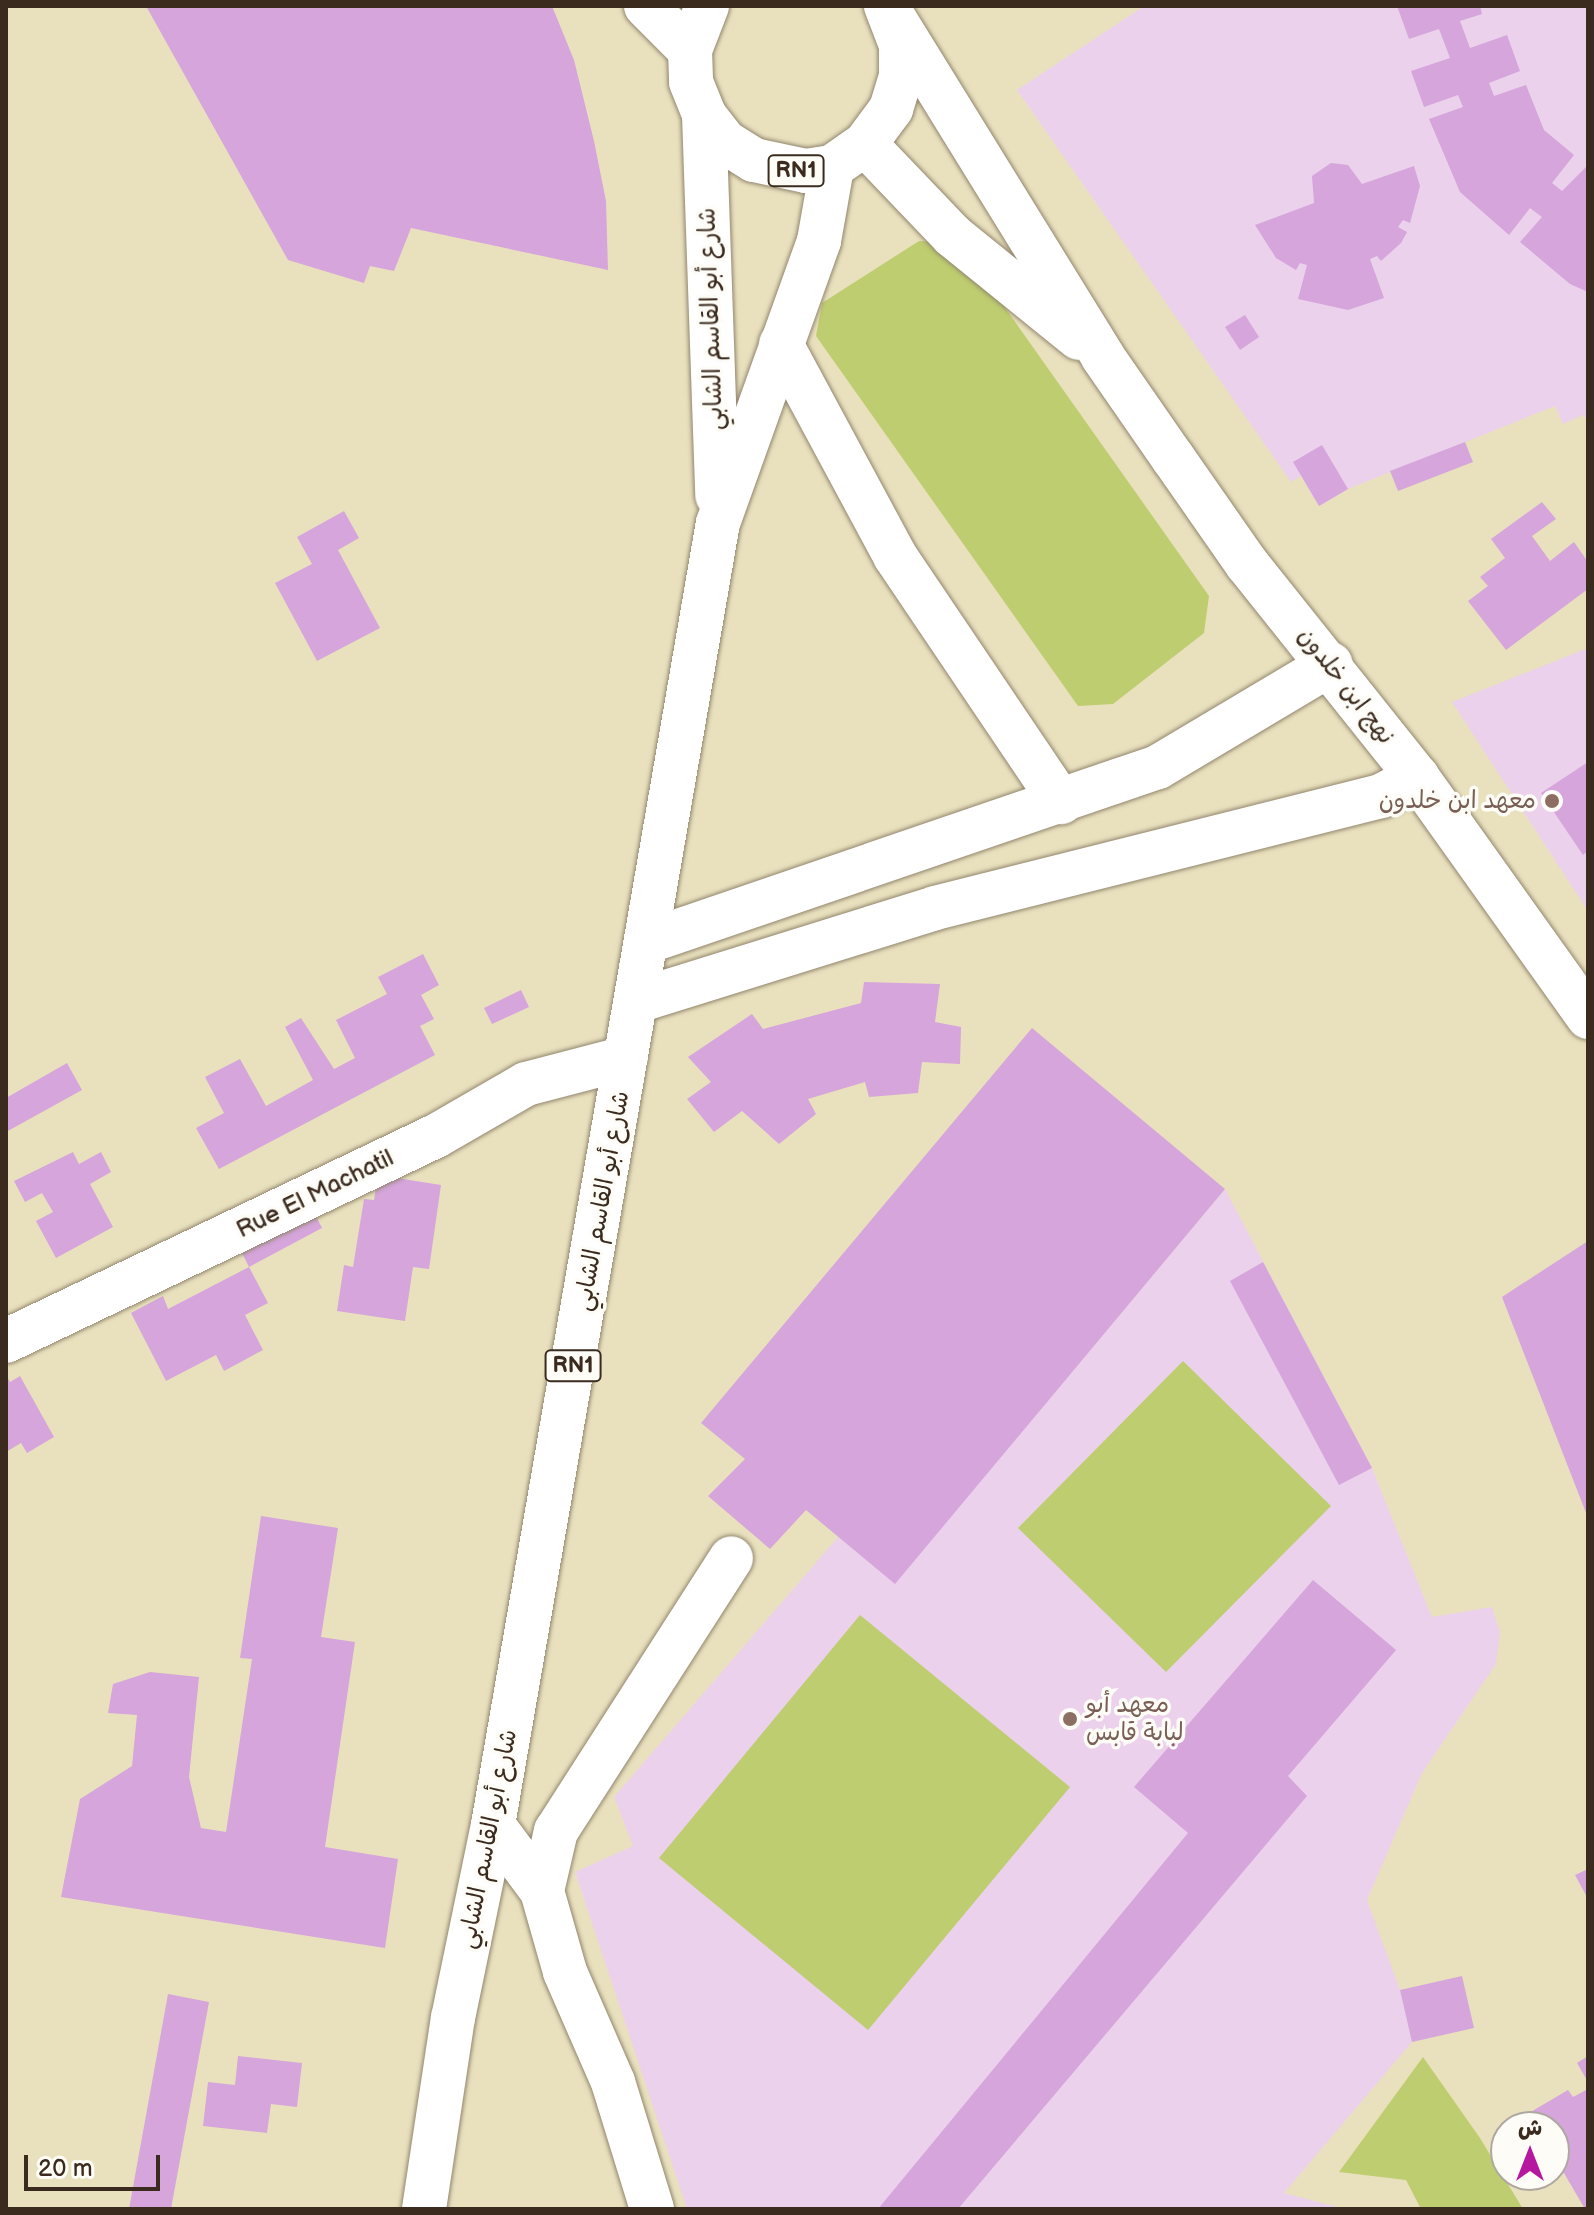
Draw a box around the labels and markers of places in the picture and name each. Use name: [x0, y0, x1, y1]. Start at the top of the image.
place label: معهد ابن خلدون: [1379, 787, 1536, 815]
marker: معهد ابن خلدون: [1543, 792, 1561, 810]
place label: معهد أبو لبابة قابس: [1086, 1691, 1184, 1747]
marker: معهد أبو لبابة قابس: [1061, 1710, 1079, 1728]

